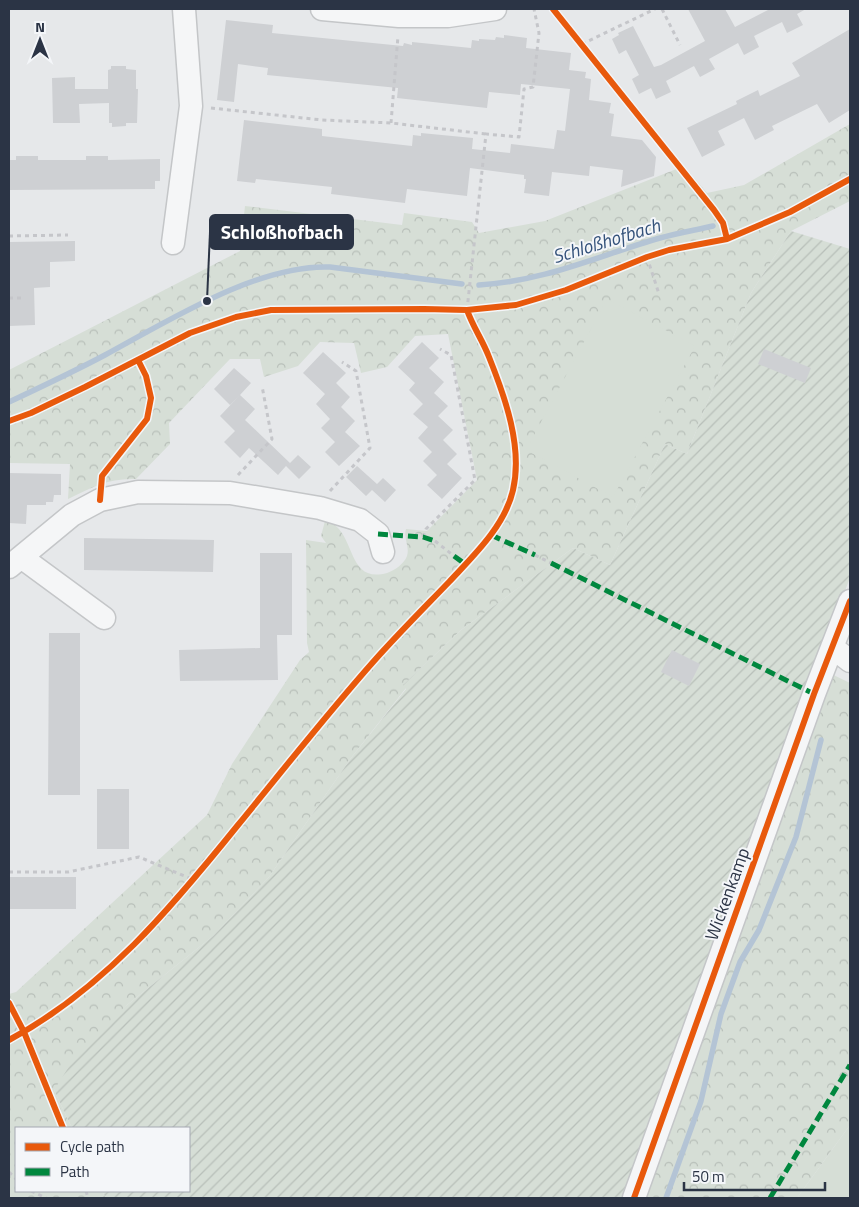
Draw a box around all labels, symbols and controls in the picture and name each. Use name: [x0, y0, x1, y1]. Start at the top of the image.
north arrow: [15, 15, 65, 65]
text: N: [35, 16, 45, 37]
water label: Schloßhofbach: [549, 210, 664, 270]
callout: Schloßhofbach: [210, 215, 353, 249]
text: Schloßhofbach: [221, 217, 343, 246]
street label: Wickenkamp: [698, 844, 756, 944]
legend: [15, 1127, 190, 1192]
text: Cycle path: [60, 1135, 125, 1158]
text: Path: [60, 1160, 90, 1183]
scale bar: [684, 1160, 825, 1192]
text: 50 m: [692, 1165, 725, 1188]

